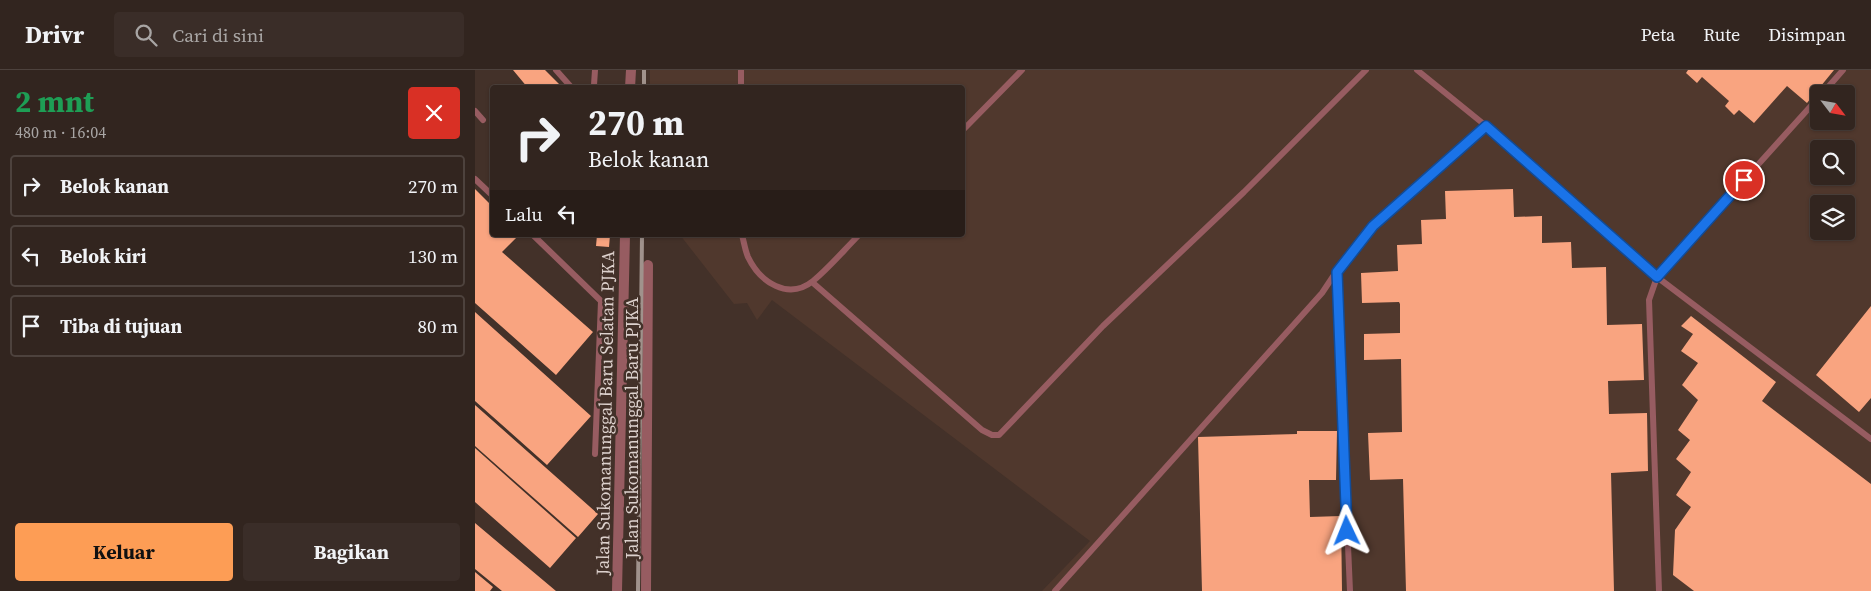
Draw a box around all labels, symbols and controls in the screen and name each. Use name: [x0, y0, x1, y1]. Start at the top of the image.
search box: [114, 12, 464, 57]
text: Drivr: [25, 18, 84, 51]
icon: search: [132, 21, 160, 49]
text: Cari di sini: [172, 22, 264, 48]
text: Peta: [1641, 22, 1675, 47]
text: Rute: [1703, 22, 1740, 47]
text: Disimpan: [1768, 22, 1846, 47]
text: 2 mnt: [15, 81, 94, 122]
north arrow: [1810, 85, 1855, 130]
map controls: [1810, 85, 1855, 240]
button: close: [408, 87, 460, 139]
text: 270 m: [588, 99, 684, 147]
icon: right: [505, 105, 570, 170]
text: 480 m · 16:04: [15, 121, 106, 143]
button: search: [1810, 140, 1855, 185]
text: Belok kanan: [588, 144, 709, 174]
pin: [1723, 159, 1765, 201]
icon: arrive: [1730, 166, 1758, 194]
icon: right: [17, 172, 45, 200]
text: Belok kanan: [60, 173, 169, 199]
text: 270 m: [408, 173, 458, 199]
button: layers: [1810, 195, 1855, 240]
icon: left: [553, 200, 581, 228]
text: Lalu: [505, 201, 543, 227]
icon: left: [17, 242, 45, 270]
text: Belok kiri: [60, 243, 147, 269]
text: 130 m: [408, 243, 458, 269]
street label: Jalan Sukomanunggal Baru Selatan PJKA: [590, 250, 620, 576]
street label: Jalan Sukomanunggal Baru PJKA: [619, 297, 644, 560]
icon: arrive: [17, 312, 45, 340]
text: Tiba di tujuan: [60, 313, 182, 339]
text: 80 m: [417, 313, 458, 339]
position arrow: [1320, 504, 1372, 556]
button: Keluar: [15, 523, 233, 581]
button: Bagikan: [243, 523, 460, 581]

